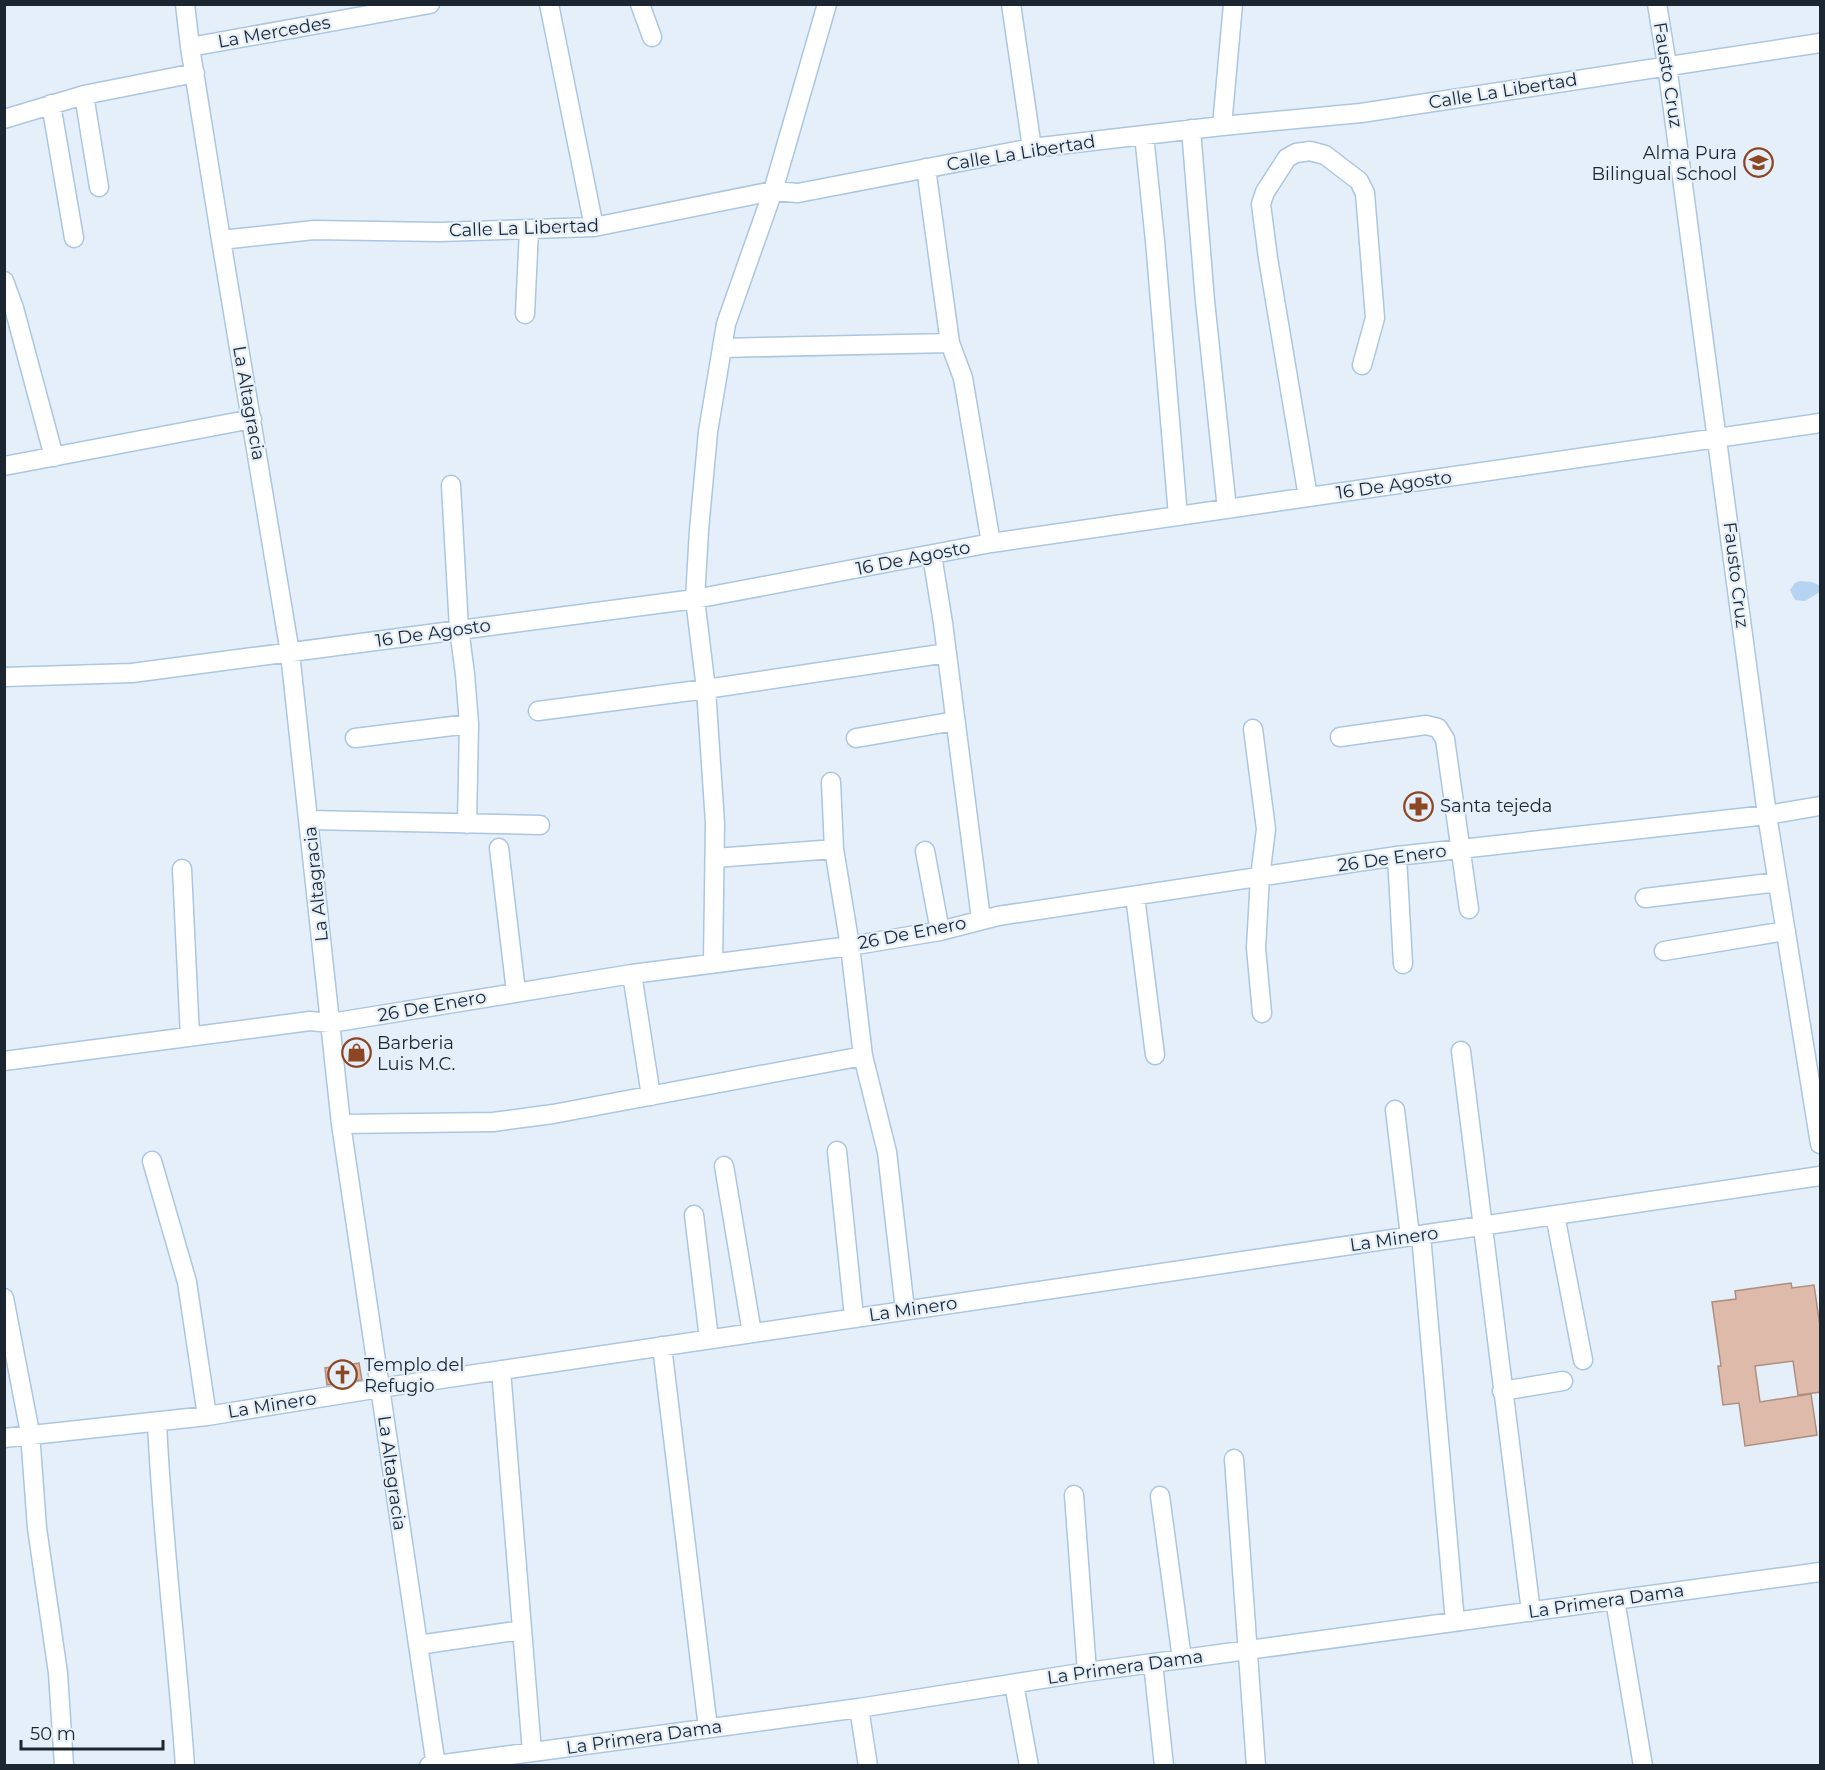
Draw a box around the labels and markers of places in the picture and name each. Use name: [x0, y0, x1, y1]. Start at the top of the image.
place label: Alma Pura Bilingual School: [1591, 142, 1737, 185]
school or university icon: Alma Pura Bilingual School: [1742, 147, 1774, 179]
pharmacy icon: Santa tejeda: [1403, 790, 1435, 822]
place label: Santa tejeda: [1440, 795, 1552, 817]
place label: Barberia Luis M.C.: [377, 1032, 455, 1075]
shop icon: Barberia Luis M.C.: [340, 1037, 372, 1069]
place label: Templo del Refugio: [364, 1354, 464, 1397]
church icon: Templo del Refugio: [327, 1359, 359, 1391]

